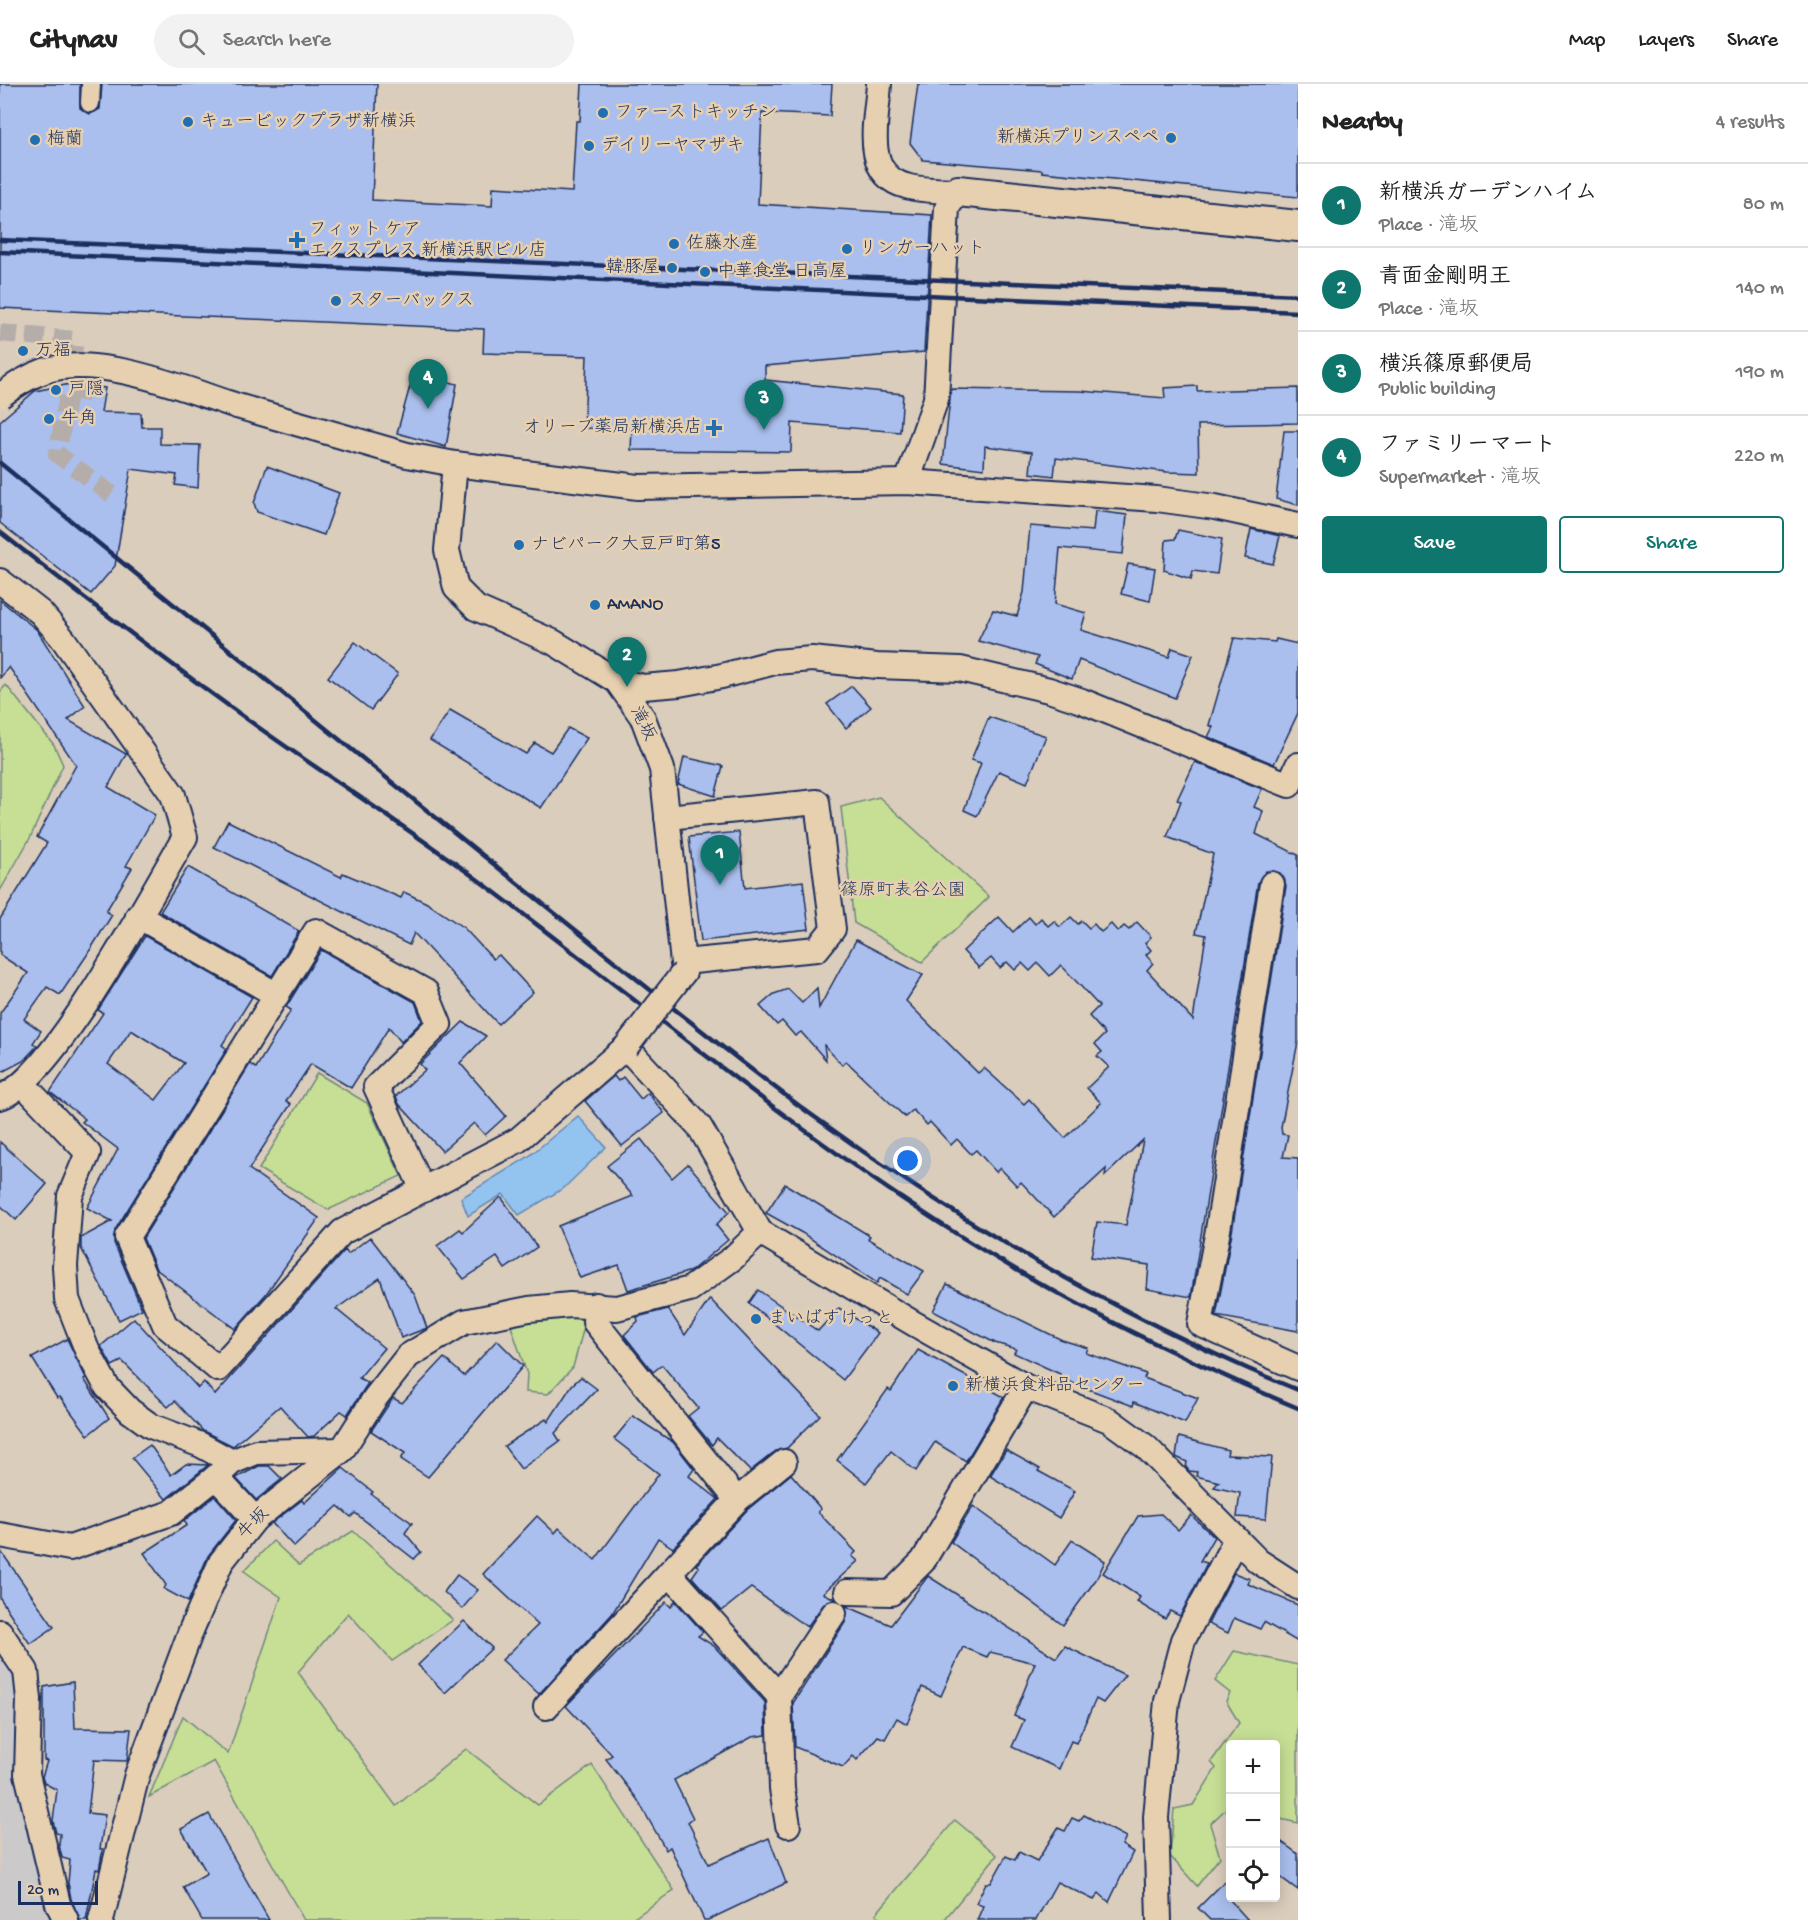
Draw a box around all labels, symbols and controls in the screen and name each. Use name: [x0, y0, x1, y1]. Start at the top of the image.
search box: [154, 14, 574, 68]
text: Citynav: [30, 25, 118, 58]
icon: search: [175, 25, 208, 58]
text: Search here: [223, 28, 331, 54]
text: Map: [1569, 29, 1605, 54]
text: Layers: [1638, 29, 1694, 54]
text: Share: [1727, 29, 1778, 54]
place label: ファーストキッチン: [615, 103, 777, 124]
marker: ファーストキッチン: [596, 106, 610, 120]
text: Nearby: [1322, 108, 1403, 139]
place label: キュービックプラザ新横浜: [200, 111, 416, 133]
text: 4 results: [1716, 112, 1784, 135]
marker: キュービックプラザ新横浜: [181, 115, 195, 129]
place label: 新横浜プリンスペペ: [997, 127, 1159, 149]
place label: 梅蘭: [47, 129, 83, 151]
marker: 新横浜プリンスペペ: [1164, 131, 1178, 145]
marker: 梅蘭: [28, 133, 42, 147]
place label: デイリーヤマザキ: [601, 136, 744, 157]
marker: デイリーヤマザキ: [582, 139, 596, 153]
text: 新横浜ガーデンハイム: [1379, 181, 1597, 207]
text: 1: [1337, 194, 1346, 217]
text: 80 m: [1743, 194, 1784, 217]
text: Place · 滝坂: [1379, 215, 1478, 238]
place label: フィット ケア エクスプレス 新横浜駅ビル店: [309, 220, 547, 262]
marker: フィット ケア エクスプレス 新横浜駅ビル店: [290, 233, 304, 247]
place label: 佐藤水産: [686, 233, 758, 255]
marker: 佐藤水産: [667, 237, 681, 251]
place label: リンガーハット: [859, 239, 985, 260]
marker: リンガーハット: [840, 242, 854, 256]
place label: 韓豚屋: [606, 257, 660, 279]
marker: 韓豚屋: [665, 261, 679, 275]
place label: 中華食堂 日高屋: [717, 261, 847, 283]
marker: 中華食堂 日高屋: [698, 265, 712, 279]
text: 青面金剛明王: [1379, 265, 1511, 291]
text: 2: [1337, 278, 1346, 301]
text: 140 m: [1736, 278, 1784, 301]
place label: スターバックス: [348, 291, 474, 312]
marker: スターバックス: [329, 294, 343, 308]
text: Place · 滝坂: [1379, 299, 1478, 322]
place label: 万福: [35, 340, 71, 362]
marker: 万福: [16, 344, 30, 358]
text: 横浜篠原郵便局: [1379, 353, 1533, 379]
pin: 4: [408, 360, 448, 409]
text: 3: [1336, 362, 1347, 385]
text: 190 m: [1736, 362, 1784, 385]
place label: 戸隠: [68, 379, 104, 401]
text: Public building: [1379, 379, 1496, 402]
pin: 3: [744, 380, 783, 430]
marker: 戸隠: [49, 383, 63, 397]
place label: 牛角: [61, 408, 97, 430]
marker: 牛角: [42, 412, 56, 426]
place label: オリーブ薬局新横浜店: [523, 417, 702, 439]
marker: オリーブ薬局新横浜店: [707, 421, 721, 435]
text: ファミリーマート: [1379, 433, 1556, 459]
text: 4: [1337, 446, 1346, 469]
text: 220 m: [1734, 446, 1784, 469]
text: Supermarket · 滝坂: [1379, 467, 1540, 490]
button: Save: [1322, 516, 1547, 573]
button: Share: [1559, 516, 1784, 573]
place label: ナビパーク大豆戸町第5: [531, 534, 720, 556]
marker: ナビパーク大豆戸町第5: [512, 538, 526, 552]
place label: AMANO: [607, 595, 663, 616]
marker: AMANO: [588, 598, 602, 612]
pin: 2: [608, 638, 646, 687]
street label: 滝坂: [624, 703, 660, 745]
pin: 1: [700, 836, 740, 885]
park label: 篠原町表谷公園: [840, 880, 966, 902]
your location: [893, 1146, 922, 1175]
place label: まいばすけっと: [768, 1308, 894, 1330]
marker: まいばすけっと: [749, 1312, 763, 1326]
place label: 新横浜食料品センター: [965, 1375, 1144, 1397]
marker: 新横浜食料品センター: [946, 1379, 960, 1393]
street label: 牛坂: [233, 1503, 274, 1544]
map controls: [1226, 1740, 1280, 1902]
button: +: [1226, 1740, 1280, 1794]
button: −: [1226, 1794, 1280, 1848]
button: locate: [1226, 1848, 1280, 1902]
scale bar: [18, 1878, 98, 1906]
text: 20 m: [27, 1882, 59, 1901]

